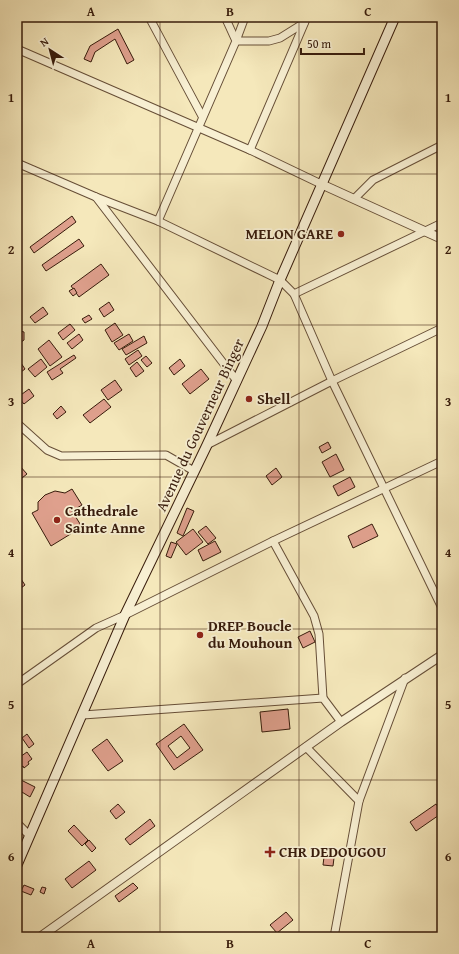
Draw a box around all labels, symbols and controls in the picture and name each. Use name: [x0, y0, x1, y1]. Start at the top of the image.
text: A: [87, 2, 96, 21]
text: B: [226, 2, 234, 21]
text: C: [364, 2, 372, 21]
north arrow: [30, 30, 70, 70]
scale bar: [301, 30, 364, 56]
text: N: [36, 33, 52, 51]
text: 50 m: [307, 35, 331, 52]
text: 1: [8, 88, 14, 107]
text: 1: [445, 88, 451, 107]
place label: MELON GARE: [245, 223, 333, 244]
marker: MELON GARE: [336, 229, 346, 239]
text: 2: [8, 240, 15, 259]
text: 2: [445, 240, 452, 259]
street label: Avenue du Gouverneur Binger: [150, 335, 249, 515]
place label: Shell: [257, 388, 291, 409]
text: 3: [8, 392, 14, 411]
text: 3: [445, 392, 451, 411]
marker: Shell: [244, 394, 254, 404]
place label: Cathedrale Sainte Anne: [65, 500, 145, 538]
marker: Cathedrale Sainte Anne: [52, 515, 62, 525]
text: 4: [8, 543, 15, 562]
text: 4: [445, 543, 452, 562]
place label: DREP Boucle du Mouhoun: [208, 615, 292, 653]
marker: DREP Boucle du Mouhoun: [195, 630, 205, 640]
text: 5: [8, 695, 15, 714]
text: 5: [445, 695, 452, 714]
place label: CHR DEDOUGOU: [279, 841, 386, 862]
marker: CHR DEDOUGOU: [264, 846, 276, 858]
text: 6: [8, 847, 15, 866]
text: 6: [445, 847, 452, 866]
text: A: [87, 934, 96, 953]
text: B: [226, 934, 234, 953]
text: C: [364, 934, 372, 953]

